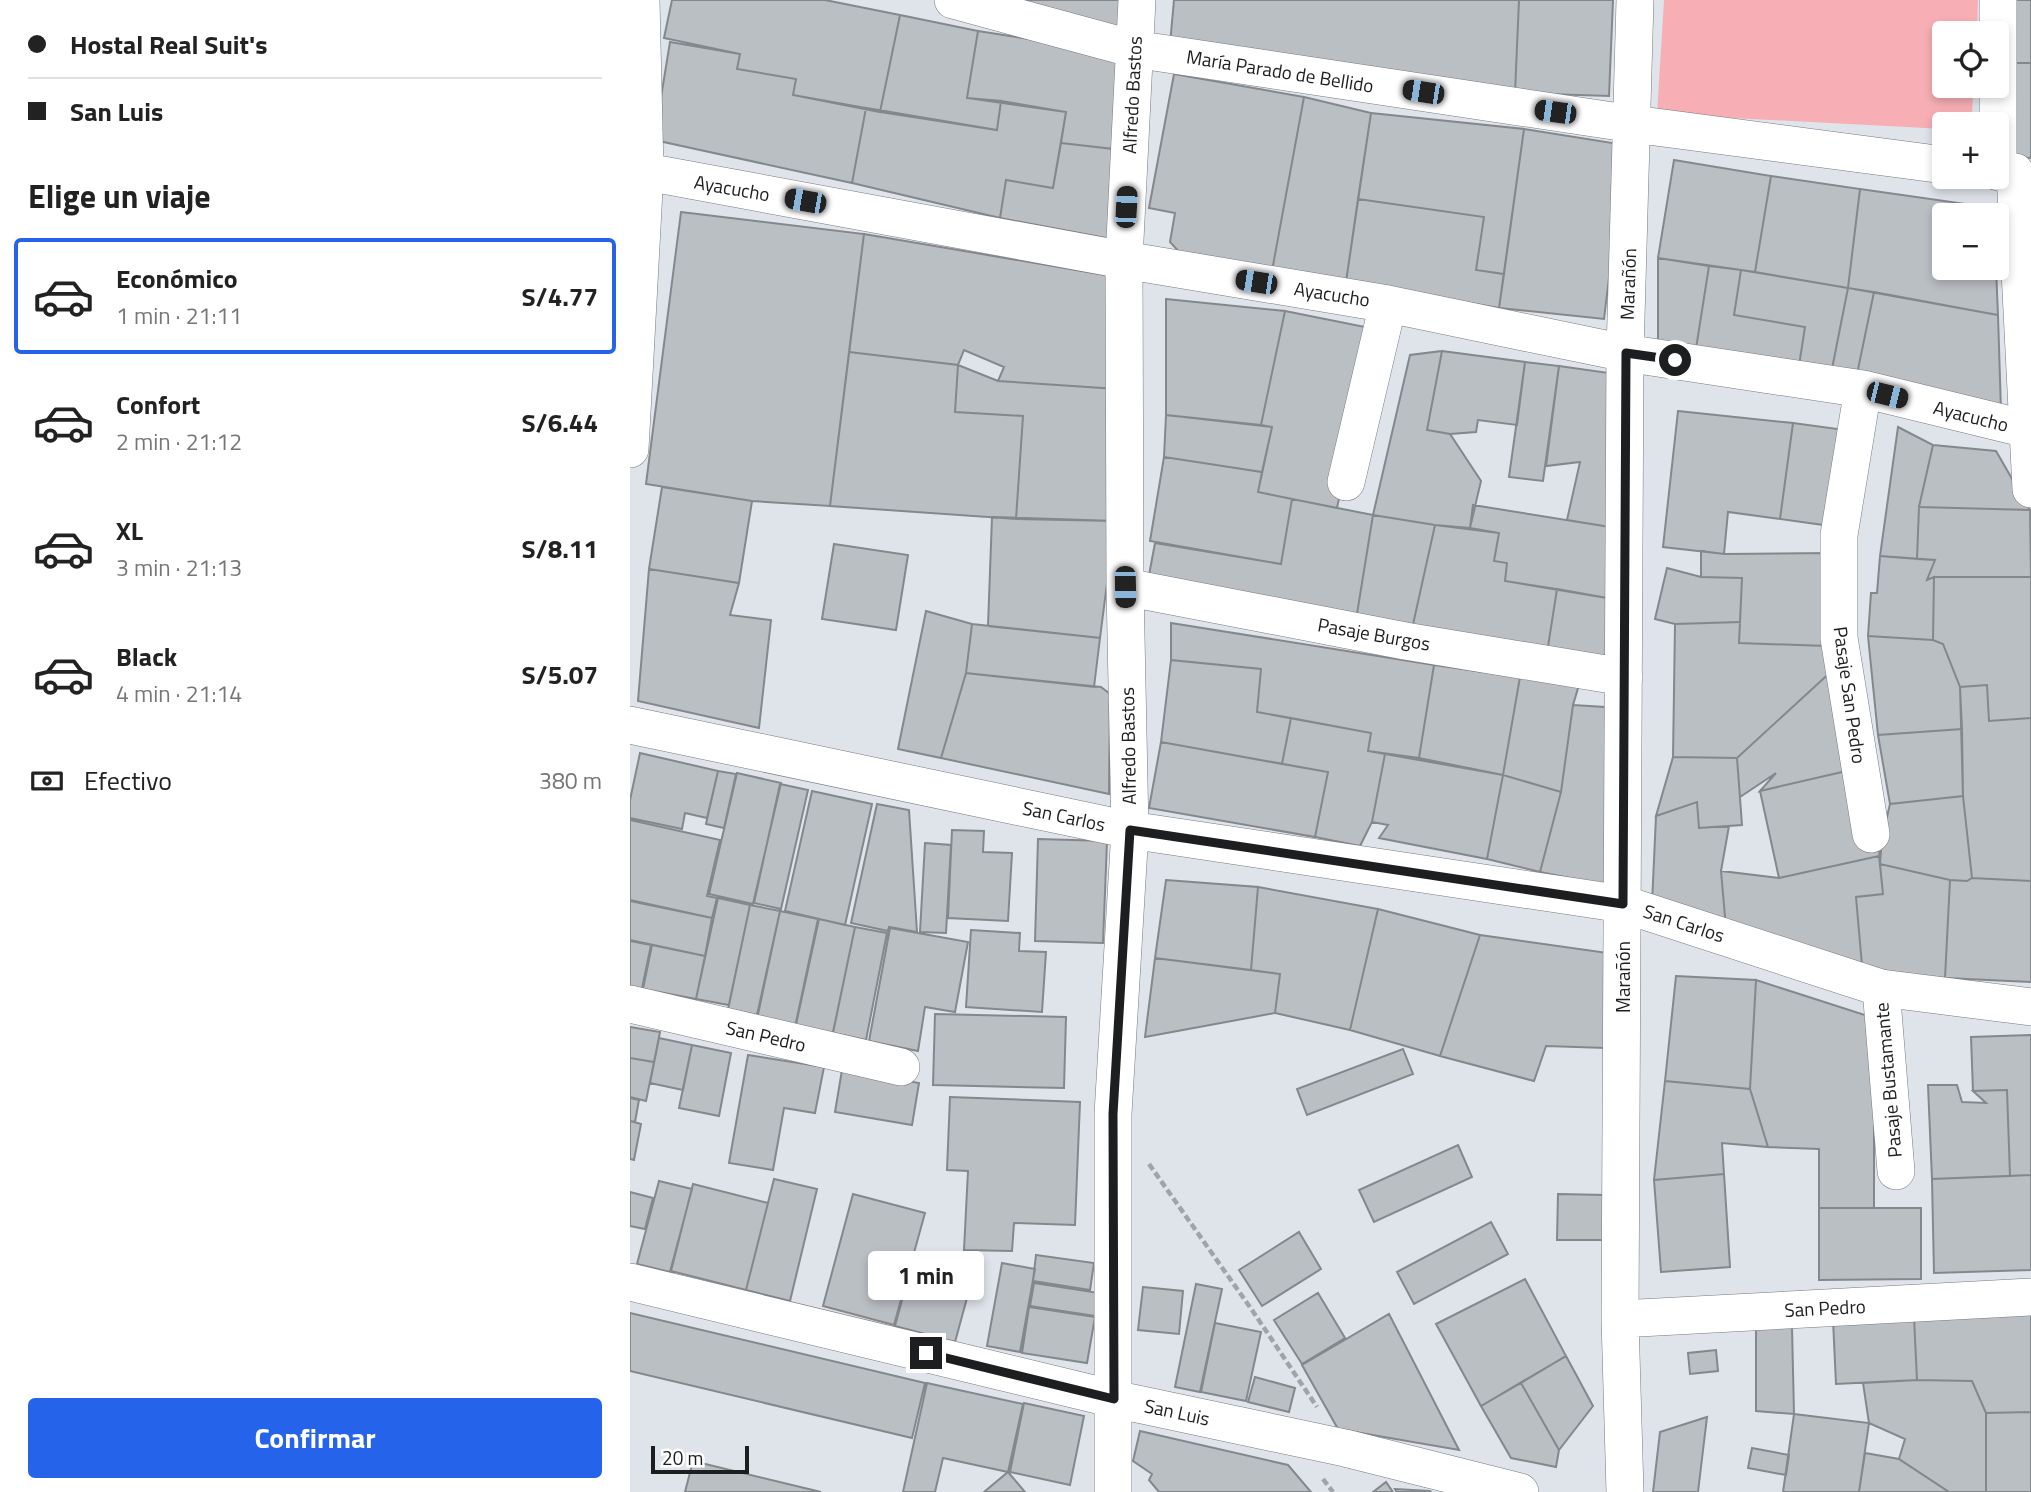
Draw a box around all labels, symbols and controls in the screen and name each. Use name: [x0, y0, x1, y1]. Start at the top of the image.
map controls: [1932, 21, 2009, 280]
button: locate: [1932, 21, 2009, 98]
text: Hostal Real Suit's: [70, 25, 267, 64]
street label: Alfredo Bastos: [1114, 35, 1149, 155]
street label: María Parado de Bellido: [1184, 41, 1376, 100]
car: [1401, 78, 1446, 106]
text: San Luis: [70, 92, 163, 131]
car: [1533, 99, 1578, 125]
button: +: [1932, 112, 2009, 189]
street label: Ayacucho: [692, 167, 772, 208]
text: Elige un viaje: [28, 172, 211, 220]
car: [1115, 185, 1138, 229]
car: [783, 187, 828, 215]
button: −: [1932, 203, 2009, 280]
street label: Marañón: [1612, 247, 1643, 320]
text: Económico: [116, 259, 238, 298]
icon: car: [32, 265, 95, 328]
car: [1234, 268, 1279, 296]
street label: Ayacucho: [1292, 273, 1372, 314]
text: S/4.77: [521, 277, 598, 316]
text: 1 min · 21:11: [116, 298, 242, 333]
route start: [1659, 344, 1691, 376]
car: [1865, 380, 1910, 410]
text: Confort: [116, 385, 200, 424]
icon: car: [32, 391, 95, 454]
street label: Ayacucho: [1931, 392, 2012, 439]
text: S/6.44: [521, 403, 598, 442]
text: 2 min · 21:12: [116, 424, 242, 459]
text: XL: [116, 511, 143, 550]
icon: car: [32, 517, 95, 580]
text: S/8.11: [521, 529, 598, 568]
text: 3 min · 21:13: [116, 550, 242, 585]
car: [1115, 566, 1136, 608]
street label: Pasaje Burgos: [1316, 609, 1433, 658]
street label: Pasaje San Pedro: [1827, 624, 1874, 765]
text: Black: [116, 637, 177, 676]
icon: car: [32, 643, 95, 706]
text: S/5.07: [521, 655, 598, 694]
text: 4 min · 21:14: [116, 676, 242, 711]
street label: Alfredo Bastos: [1112, 687, 1143, 805]
text: Efectivo: [84, 761, 172, 800]
icon: cash: [28, 762, 66, 800]
text: 380 m: [539, 763, 602, 798]
street label: San Carlos: [1020, 793, 1108, 838]
street label: San Carlos: [1640, 896, 1729, 949]
street label: Marañón: [1608, 941, 1637, 1013]
street label: Pasaje Bustamante: [1866, 1001, 1909, 1159]
street label: San Pedro: [723, 1012, 809, 1059]
callout: 1 min: [868, 1252, 984, 1300]
text: 1 min: [898, 1258, 954, 1293]
street label: San Pedro: [1784, 1291, 1866, 1324]
route end: [910, 1337, 942, 1369]
street label: San Luis: [1142, 1390, 1213, 1433]
button: Confirmar: [28, 1398, 602, 1478]
scale bar: [651, 1443, 749, 1475]
text: 20 m: [662, 1443, 703, 1472]

